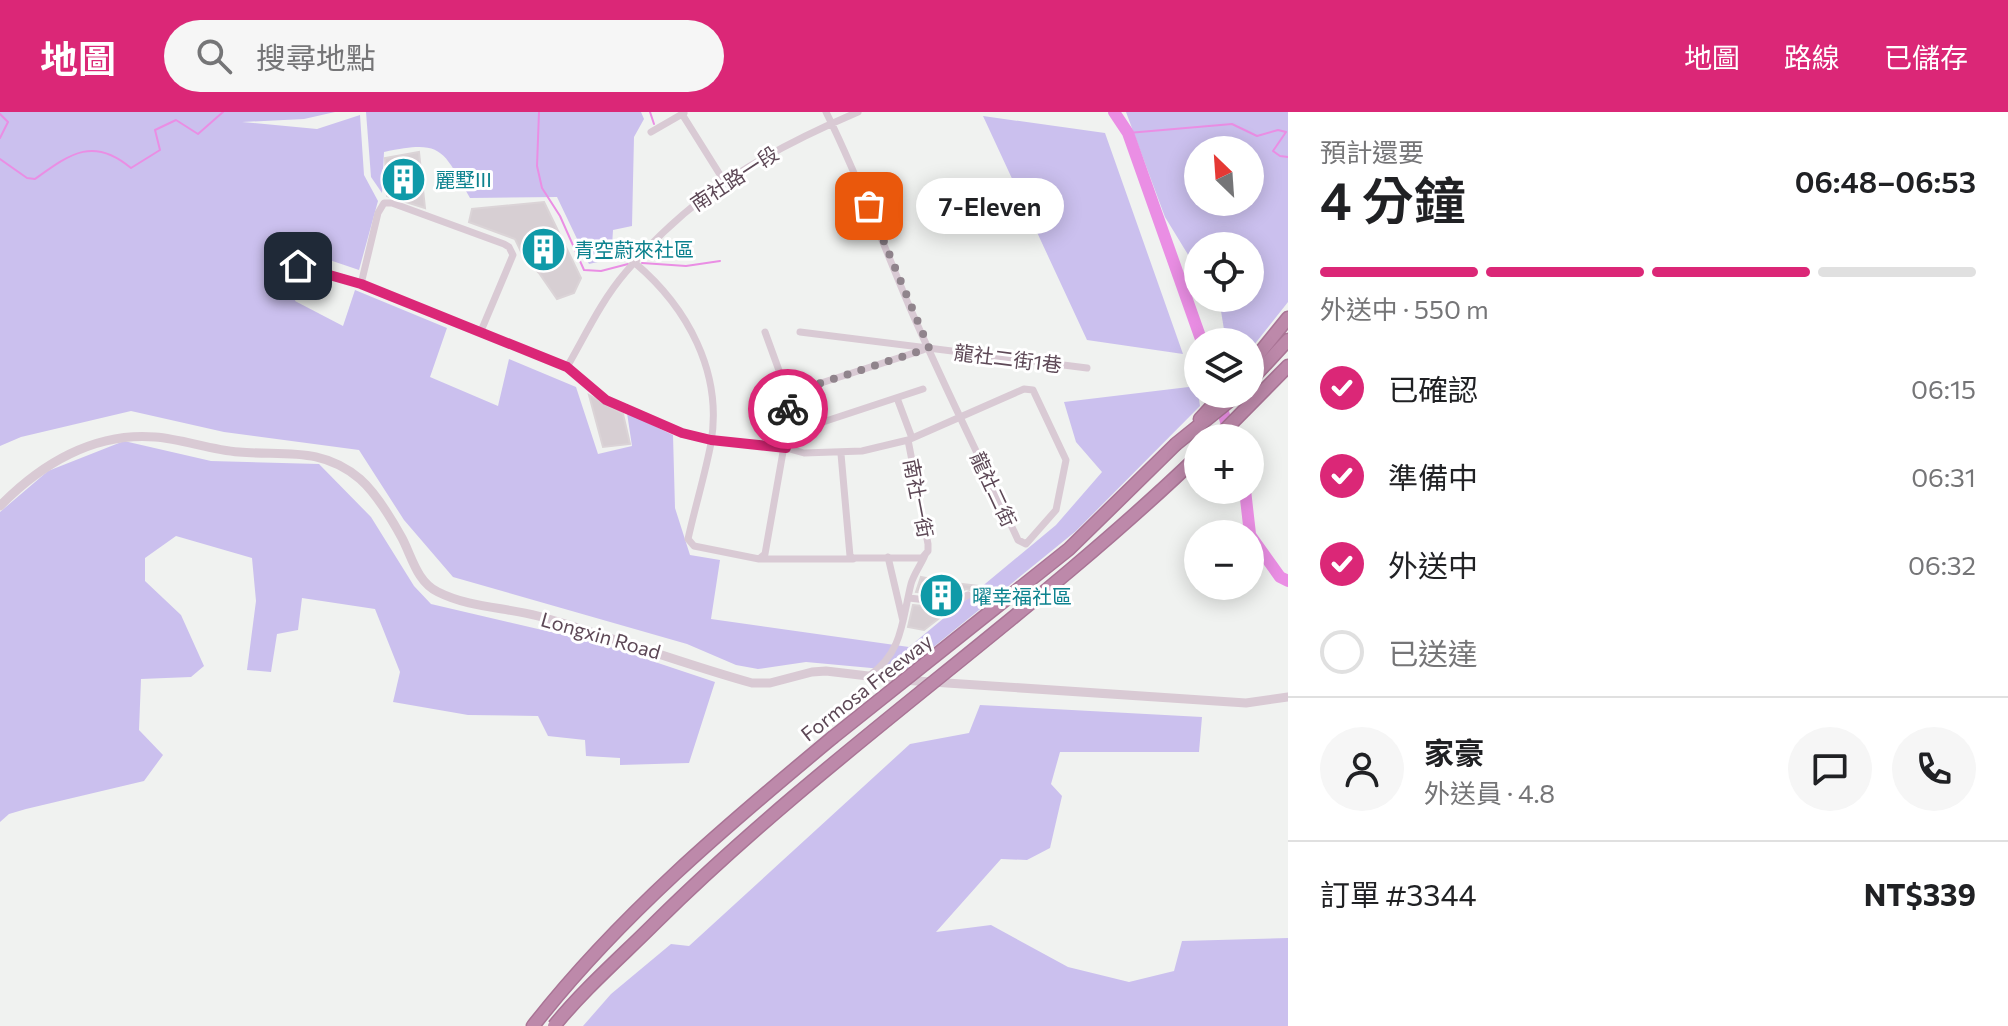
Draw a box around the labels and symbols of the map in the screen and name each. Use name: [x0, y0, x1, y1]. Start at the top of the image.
north arrow: [1184, 136, 1264, 216]
street label: 南社路一段: [686, 141, 782, 215]
building icon: 麗墅III: [380, 155, 428, 203]
place label: 麗墅III: [435, 167, 492, 191]
pin: [835, 172, 903, 240]
callout: 7-Eleven: [917, 178, 1065, 234]
building icon: 青空蔚來社區: [519, 225, 567, 273]
pin: [264, 232, 332, 300]
place label: 青空蔚來社區: [574, 237, 694, 261]
street label: 龍社二街1巷: [953, 339, 1063, 377]
courier: [748, 369, 828, 449]
street label: 龍社二街: [966, 448, 1022, 530]
street label: 南社一街: [900, 456, 938, 540]
building icon: 曜幸福社區: [917, 572, 965, 620]
place label: 曜幸福社區: [972, 584, 1072, 608]
street label: Longxin Road: [538, 606, 664, 664]
street label: Formosa Freeway: [796, 628, 936, 746]

